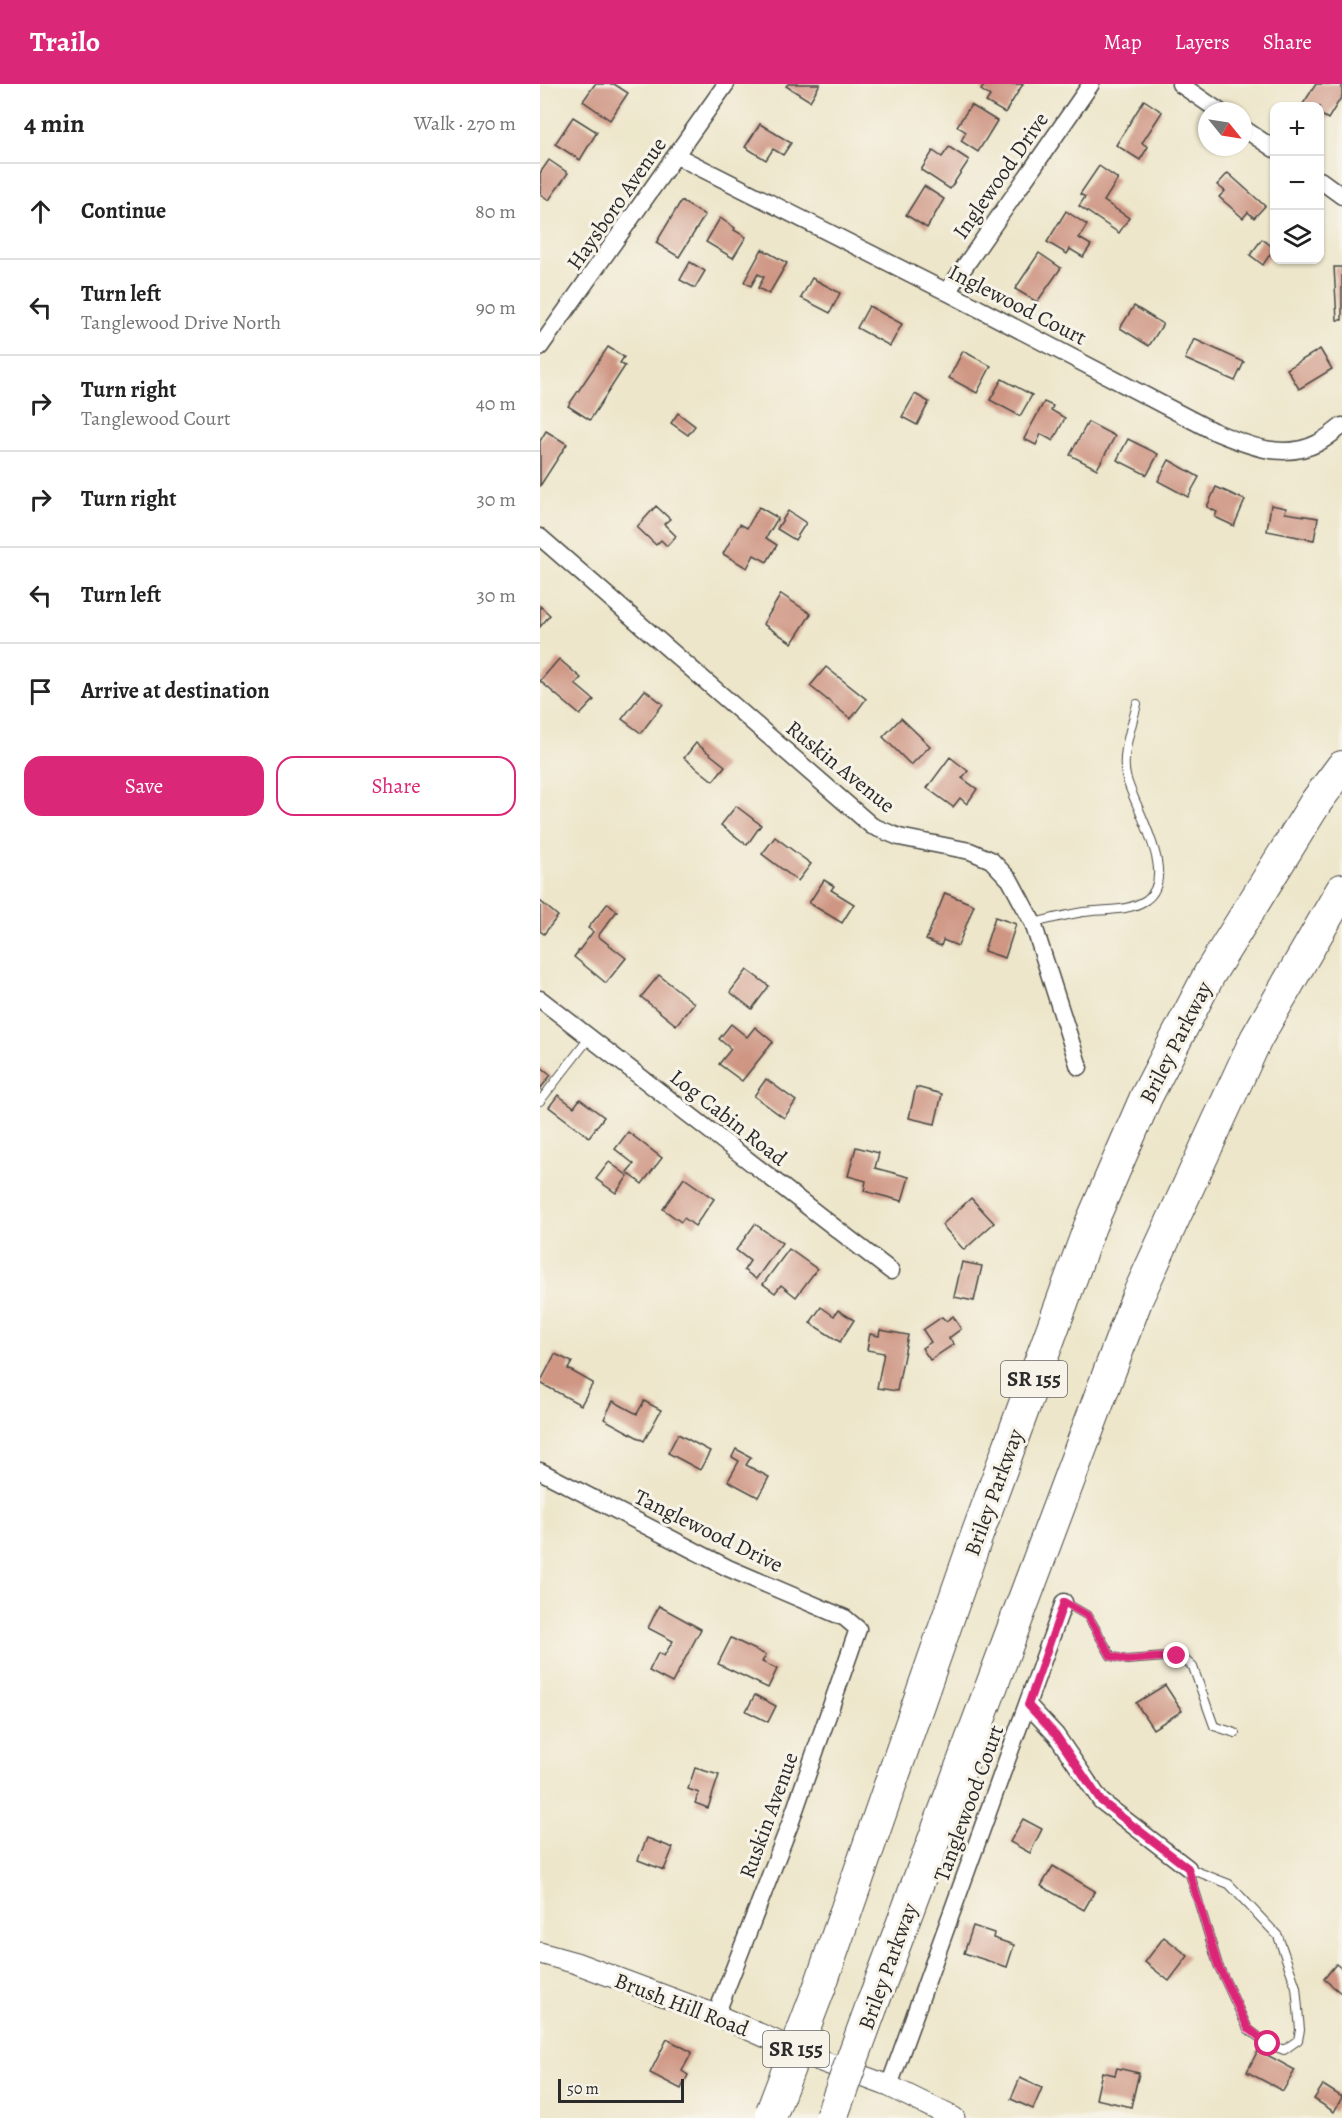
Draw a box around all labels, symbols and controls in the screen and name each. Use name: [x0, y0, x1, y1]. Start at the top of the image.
text: Trailo: [30, 23, 100, 61]
text: Map: [1103, 28, 1142, 56]
text: Layers: [1175, 28, 1230, 56]
text: Share: [1263, 28, 1312, 56]
north arrow: [1198, 102, 1252, 156]
map controls: [1270, 102, 1324, 264]
button: +: [1270, 102, 1324, 156]
text: 4 min: [24, 106, 85, 141]
street label: Inglewood Drive: [946, 106, 1056, 245]
text: Walk · 270 m: [414, 110, 516, 137]
street label: Haysboro Avenue: [560, 131, 674, 276]
button: −: [1270, 156, 1324, 210]
icon: ahead: [24, 195, 57, 228]
text: Continue: [81, 196, 166, 226]
text: 80 m: [475, 198, 516, 225]
button: layers: [1270, 210, 1324, 264]
street label: Inglewood Court: [943, 257, 1092, 353]
text: Turn left: [81, 279, 161, 309]
icon: left: [24, 291, 57, 324]
text: 90 m: [476, 294, 516, 321]
text: Tanglewood Drive North: [81, 309, 281, 336]
text: Turn right: [81, 375, 177, 405]
icon: right: [24, 387, 57, 420]
text: 40 m: [476, 390, 516, 417]
text: Tanglewood Court: [81, 405, 231, 432]
icon: right: [24, 483, 57, 516]
text: Turn right: [81, 484, 177, 514]
text: 30 m: [476, 486, 516, 513]
icon: left: [24, 579, 57, 612]
text: Turn left: [81, 580, 161, 610]
text: 30 m: [476, 582, 516, 609]
icon: arrive: [24, 675, 57, 708]
text: Arrive at destination: [81, 676, 270, 706]
street label: Ruskin Avenue: [779, 713, 901, 820]
button: Save: [24, 756, 264, 816]
button: Share: [276, 756, 516, 816]
street label: Briley Parkway: [1132, 976, 1220, 1109]
street label: Log Cabin Road: [664, 1063, 793, 1173]
road number: SR 155: [1001, 1361, 1067, 1397]
street label: Briley Parkway: [957, 1425, 1031, 1560]
street label: Tanglewood Drive: [629, 1482, 788, 1580]
route end: [1163, 1642, 1189, 1668]
street label: Tanglewood Court: [927, 1721, 1011, 1886]
street label: Ruskin Avenue: [732, 1748, 806, 1883]
street label: Briley Parkway: [851, 1899, 925, 2034]
street label: Brush Hill Road: [610, 1966, 753, 2044]
route start: [1254, 2030, 1280, 2056]
road number: SR 155: [763, 2031, 829, 2067]
scale bar: [558, 2076, 684, 2104]
text: 50 m: [567, 2078, 599, 2100]

